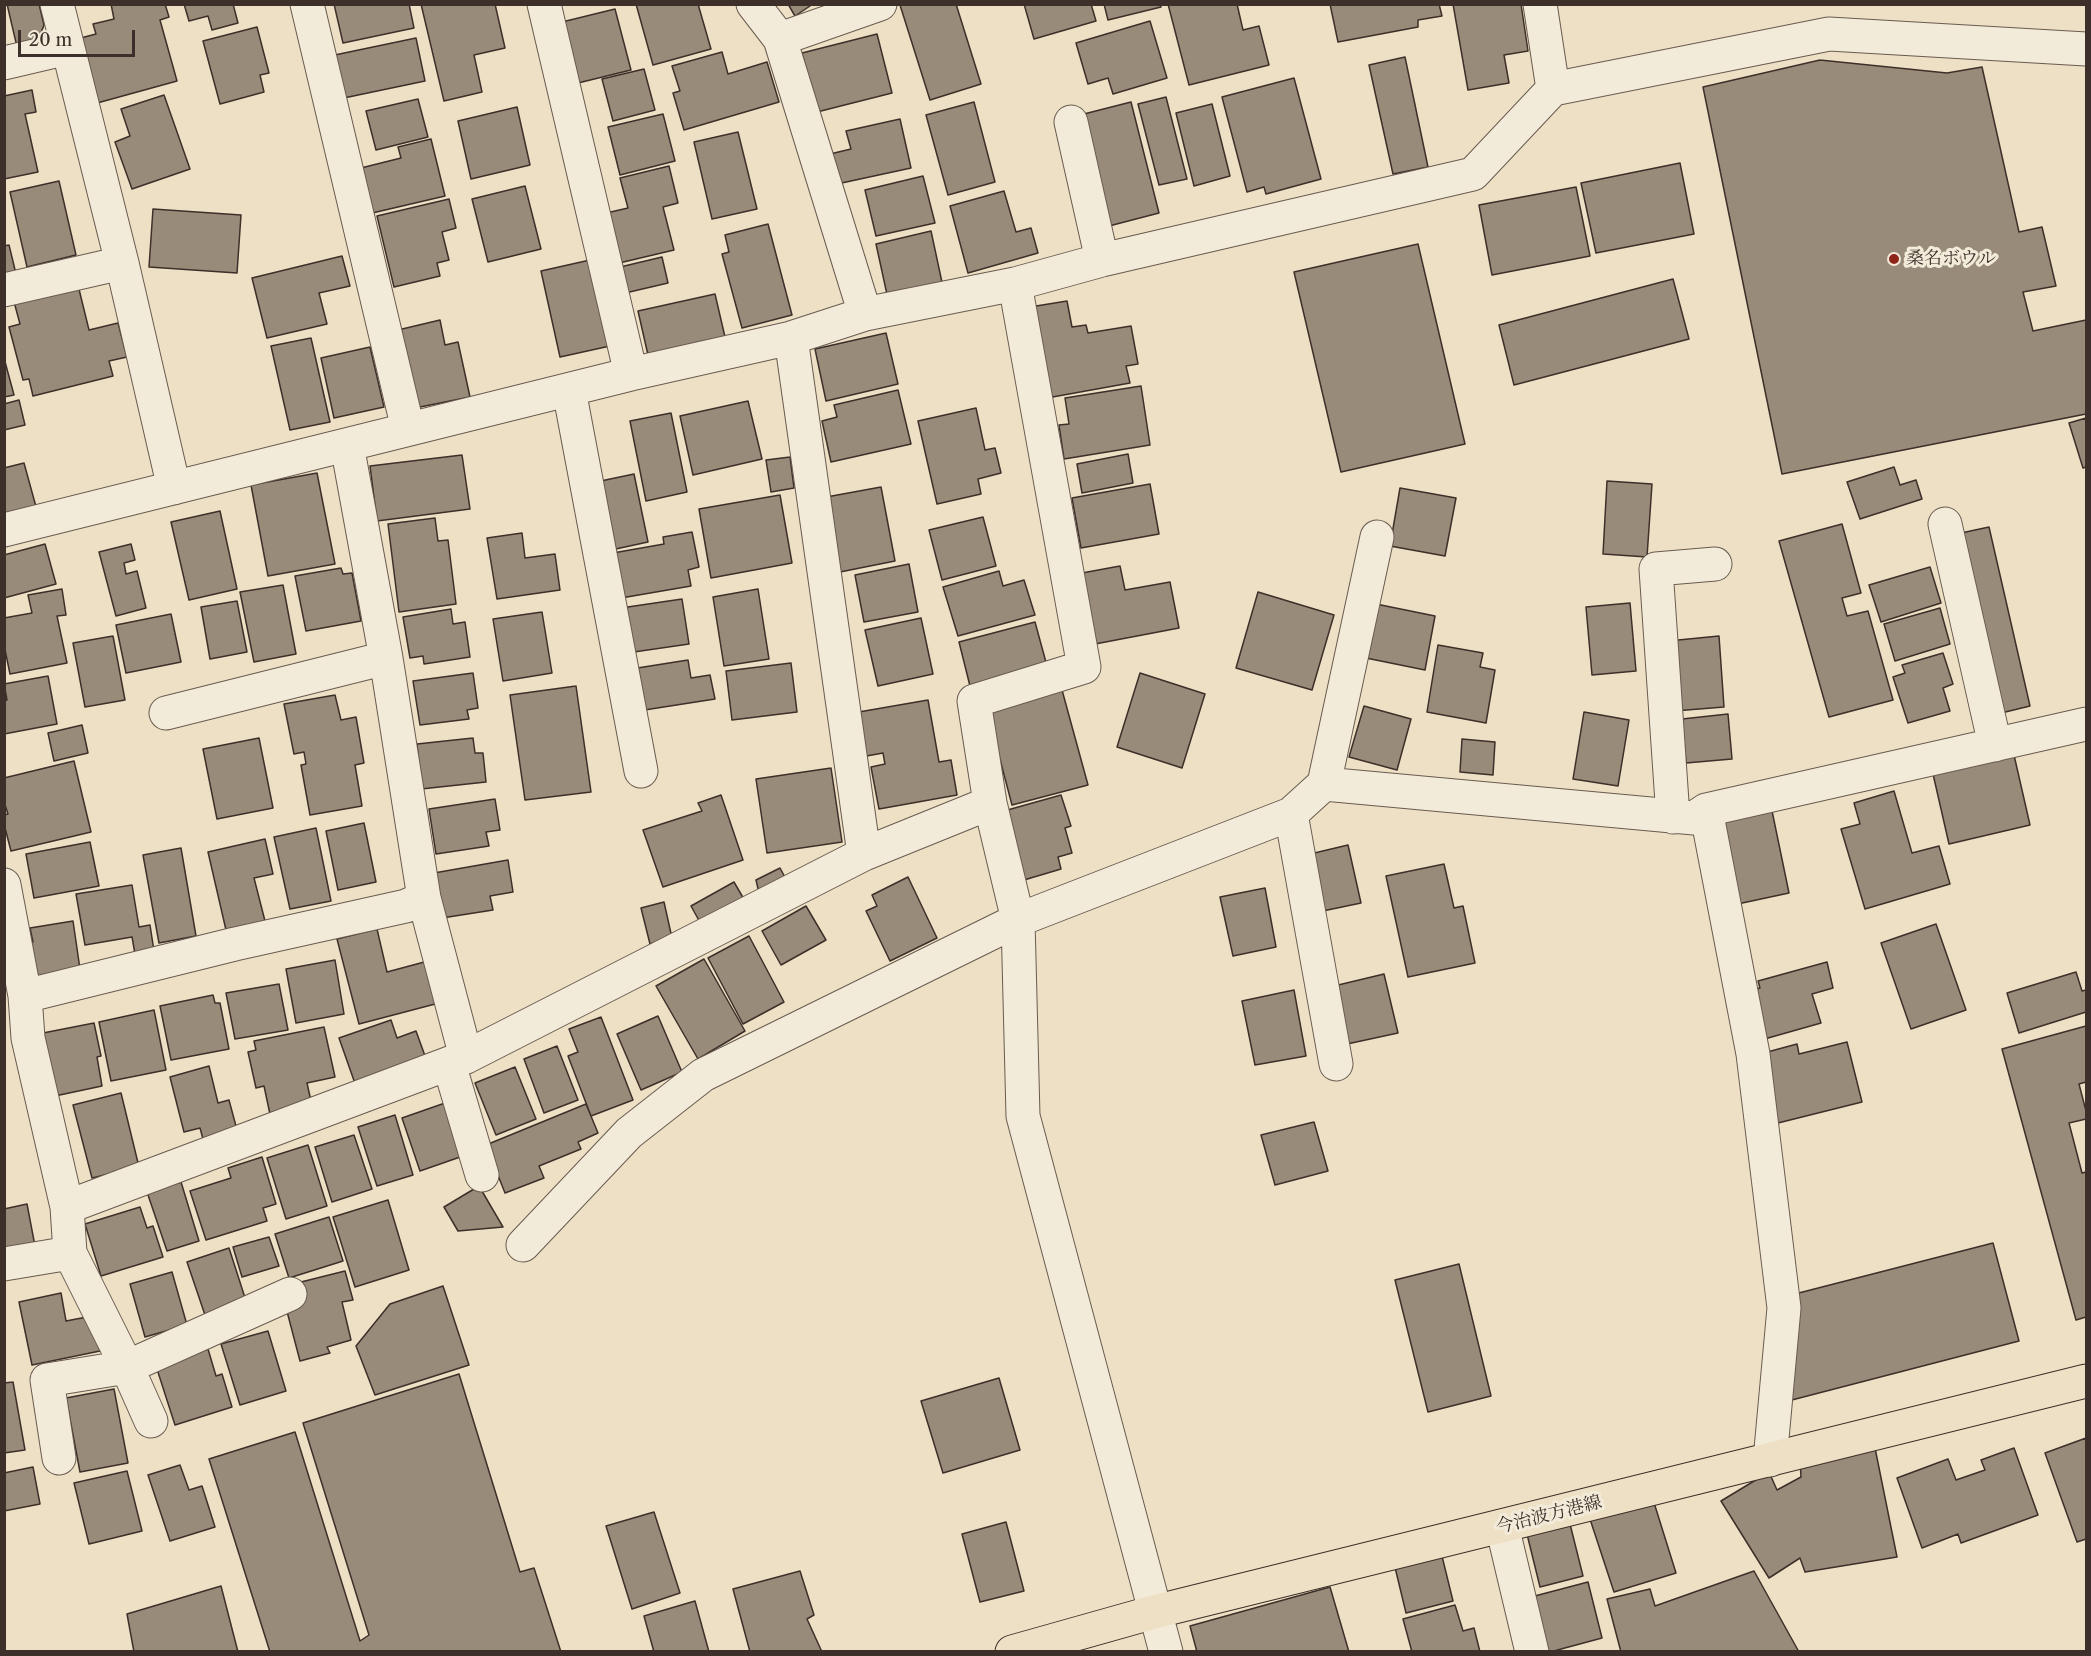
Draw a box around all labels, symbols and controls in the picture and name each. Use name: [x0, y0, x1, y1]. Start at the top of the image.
scale bar: [21, 18, 138, 56]
text: 20 m: [29, 29, 72, 51]
place label: 桑名ボウル: [1906, 248, 1996, 270]
marker: 桑名ボウル: [1887, 252, 1901, 266]
street label: 今治波方港線: [1494, 1491, 1604, 1539]

